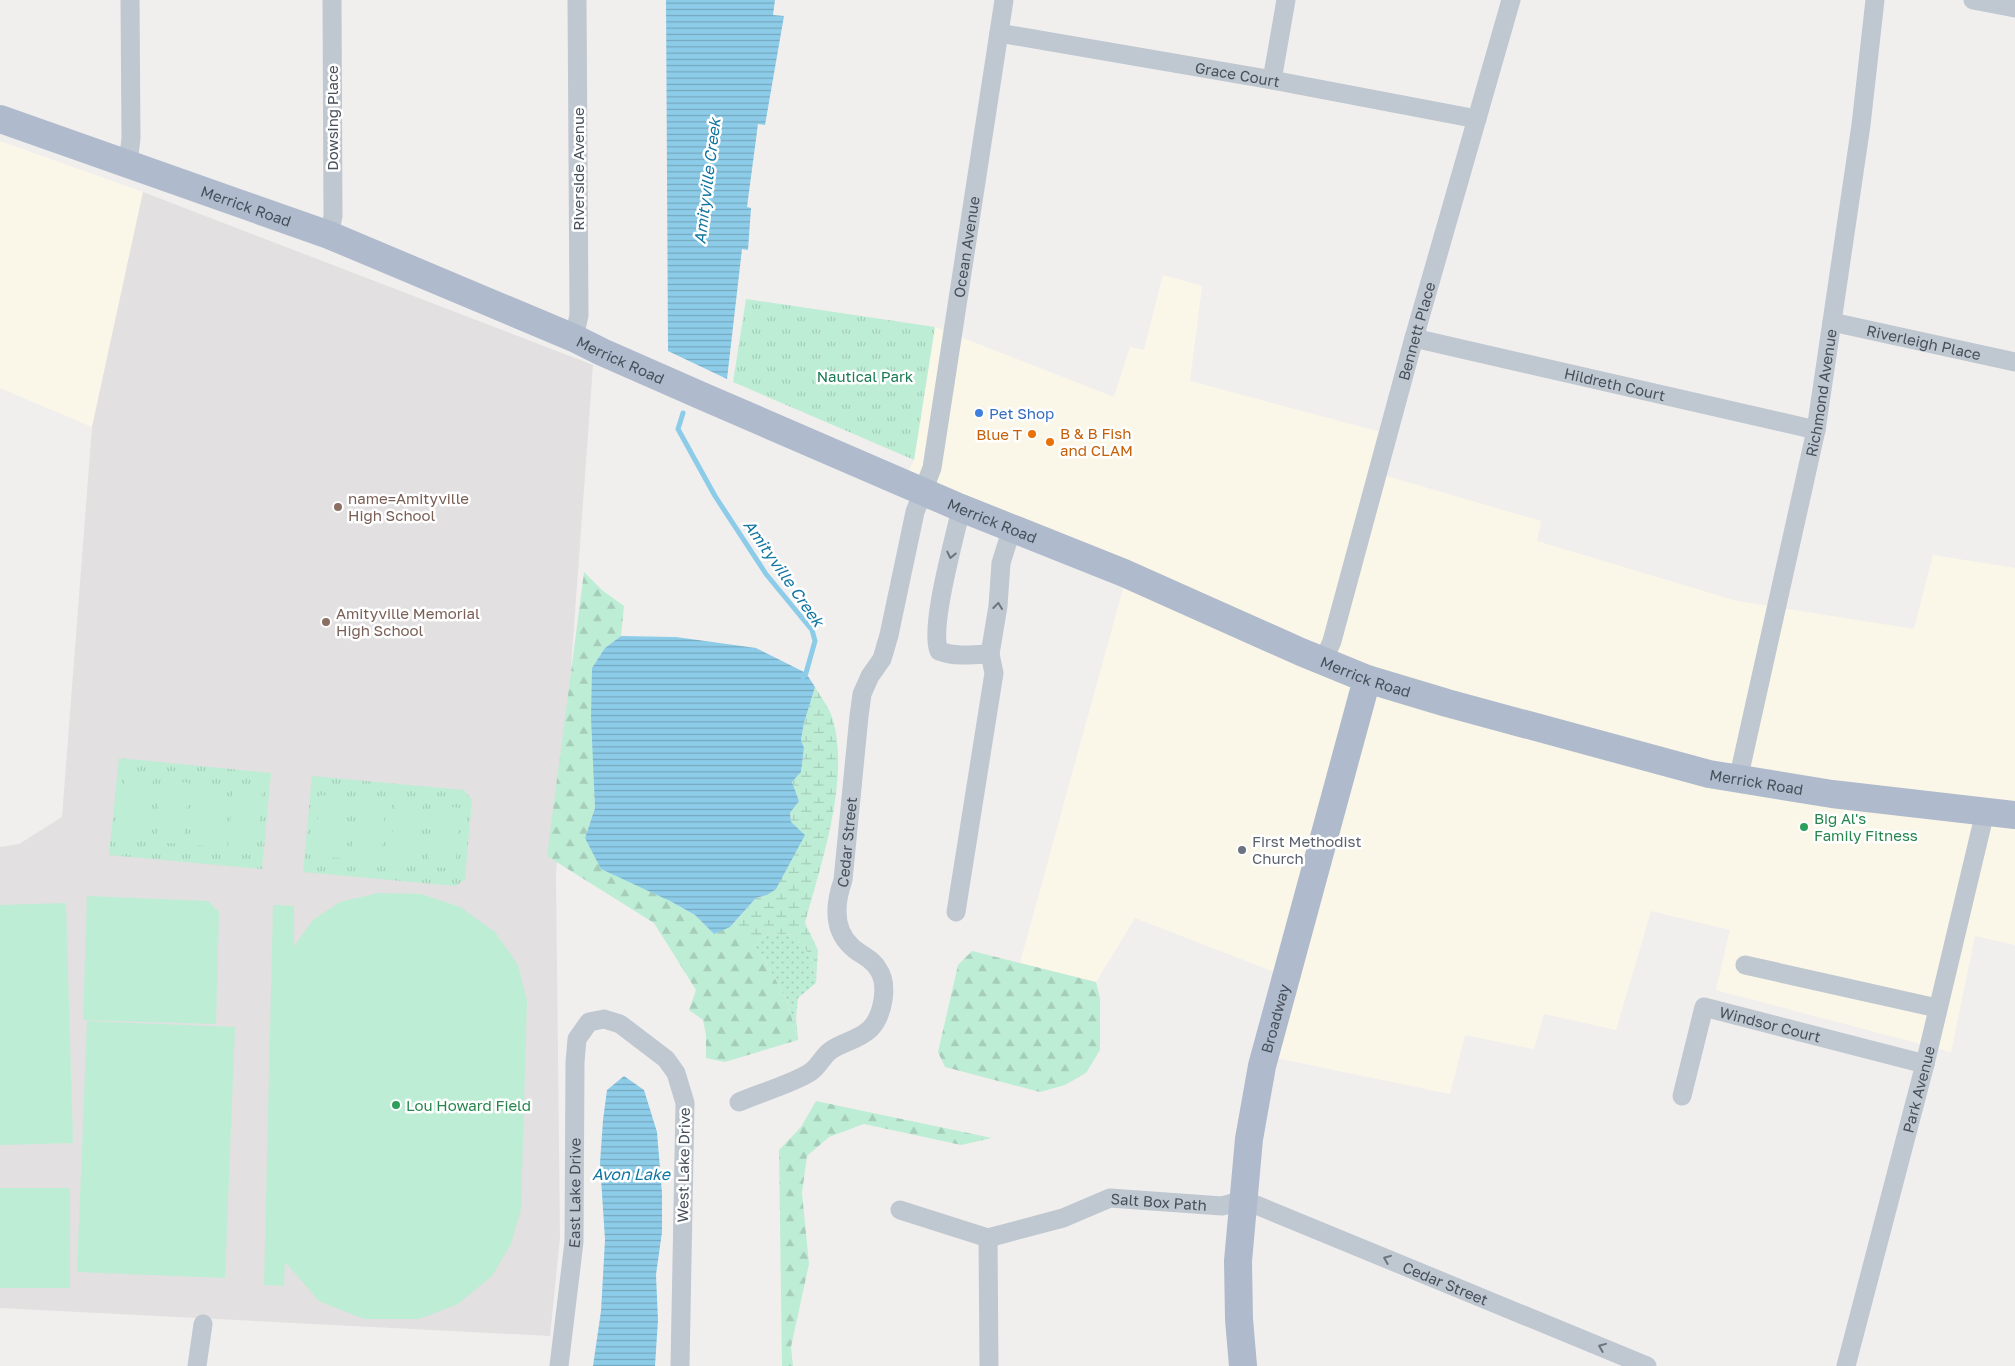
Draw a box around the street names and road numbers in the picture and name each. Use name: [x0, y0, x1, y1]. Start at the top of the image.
street label: Grace Court: [1194, 58, 1281, 90]
street label: Dowsing Place: [323, 65, 341, 171]
street label: Riverside Avenue: [569, 107, 587, 231]
street label: Merrick Road: [199, 182, 294, 230]
street label: Ocean Avenue: [949, 195, 983, 299]
street label: Bennett Place: [1394, 279, 1439, 382]
street label: Riverleigh Place: [1865, 321, 1983, 363]
street label: Richmond Avenue: [1801, 327, 1840, 458]
street label: Merrick Road: [574, 332, 667, 387]
street label: Hildreth Court: [1562, 364, 1667, 404]
street label: Merrick Road: [945, 494, 1040, 546]
street label: Merrick Road: [1318, 652, 1413, 701]
street label: Merrick Road: [1708, 765, 1805, 798]
street label: Cedar Street: [832, 796, 860, 890]
street label: Broadway: [1257, 981, 1293, 1055]
street label: Windsor Court: [1718, 1002, 1823, 1046]
street label: Park Avenue: [1898, 1044, 1938, 1135]
street label: West Lake Drive: [673, 1107, 693, 1223]
street label: East Lake Drive: [564, 1137, 584, 1249]
street label: Salt Box Path: [1110, 1189, 1208, 1214]
street label: Cedar Street: [1400, 1257, 1491, 1309]

